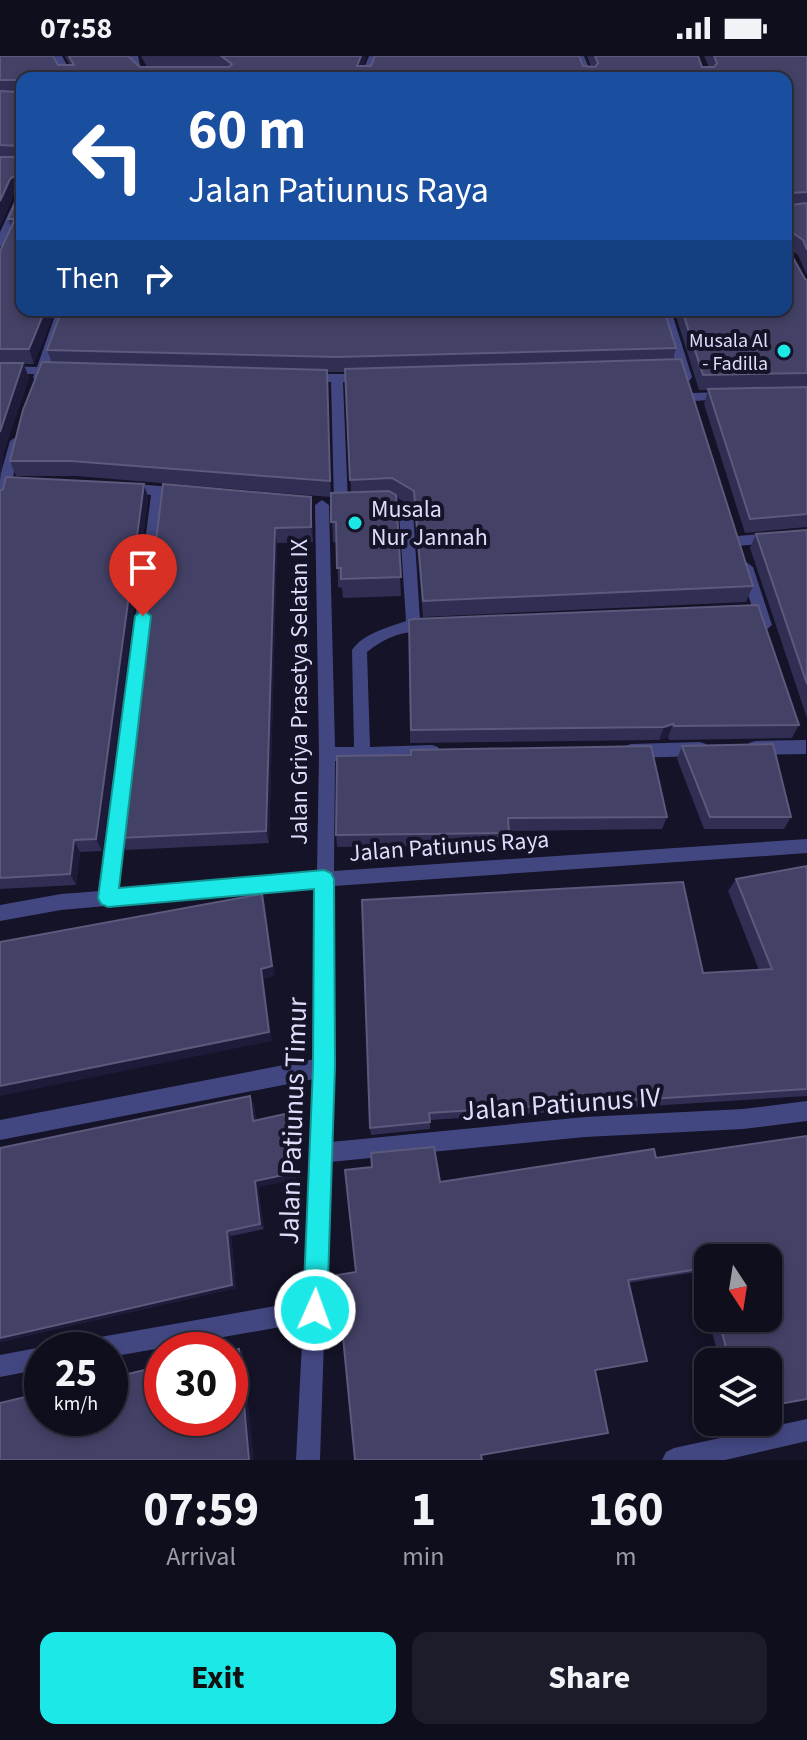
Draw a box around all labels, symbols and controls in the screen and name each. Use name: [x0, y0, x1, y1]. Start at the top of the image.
text: 07:58: [40, 7, 112, 50]
text: 60 m: [188, 91, 306, 170]
icon: left: [56, 104, 160, 208]
text: Jalan Patiunus Raya: [188, 165, 489, 216]
icon: right: [136, 256, 180, 300]
text: Then: [56, 257, 120, 300]
place label: Musala Al - Fadilla: [689, 327, 768, 378]
marker: Musala Al - Fadilla: [775, 342, 793, 360]
place label: Musala Nur Jannah: [371, 492, 488, 555]
marker: Musala Nur Jannah: [346, 514, 364, 532]
pin: [109, 534, 177, 616]
street label: Jalan Griya Prasetya Selatan IX: [282, 539, 317, 845]
icon: arrive: [121, 546, 165, 590]
street label: Jalan Patiunus Raya: [348, 822, 550, 871]
street label: Jalan Patiunus Timur: [269, 996, 317, 1245]
street label: Jalan Patiunus IV: [460, 1077, 662, 1131]
north arrow: [694, 1244, 782, 1332]
map controls: [694, 1244, 782, 1436]
position arrow: [273, 1268, 357, 1352]
speed limit sign: 30: [144, 1332, 248, 1436]
text: 25: [55, 1345, 97, 1402]
button: layers: [694, 1348, 782, 1436]
text: km/h: [54, 1390, 98, 1418]
text: 07:59: [143, 1476, 259, 1544]
text: 1: [411, 1476, 436, 1544]
text: 160: [588, 1476, 664, 1544]
text: Arrival: [166, 1538, 236, 1575]
text: min: [402, 1538, 444, 1575]
text: m: [615, 1538, 636, 1575]
button: Exit: [40, 1632, 396, 1724]
button: Share: [412, 1632, 767, 1724]

